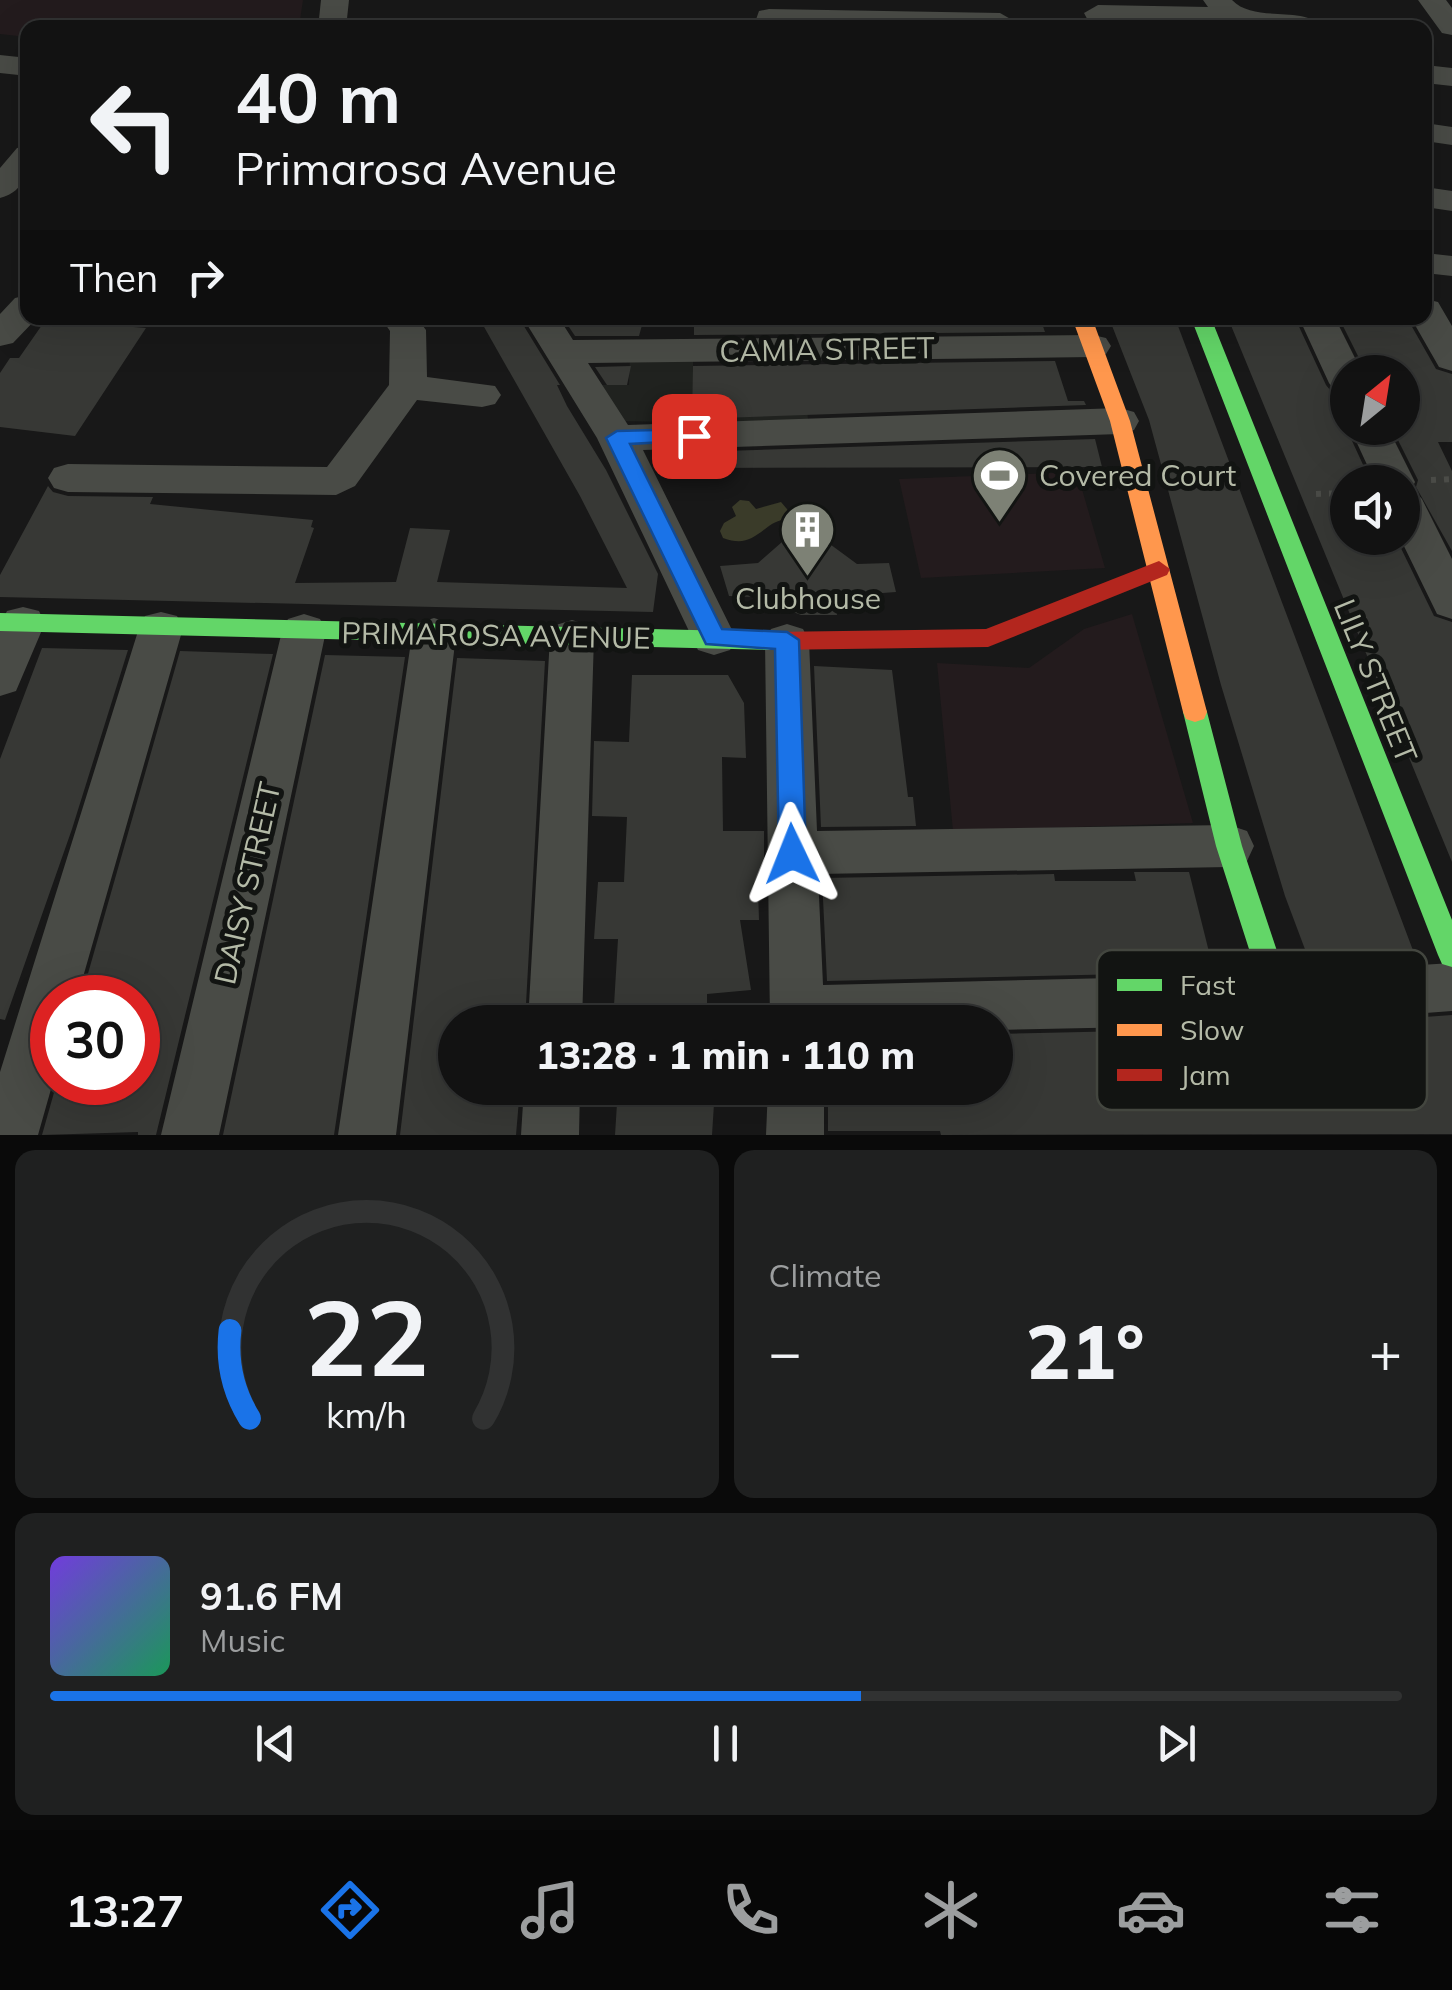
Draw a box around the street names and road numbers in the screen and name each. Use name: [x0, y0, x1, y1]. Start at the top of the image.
street label: CAMIA STREET: [719, 328, 935, 370]
street label: LILY STREET: [1326, 594, 1426, 768]
street label: PRIMAROSA AVENUE: [341, 613, 651, 657]
street label: DAISY STREET: [205, 778, 289, 988]

